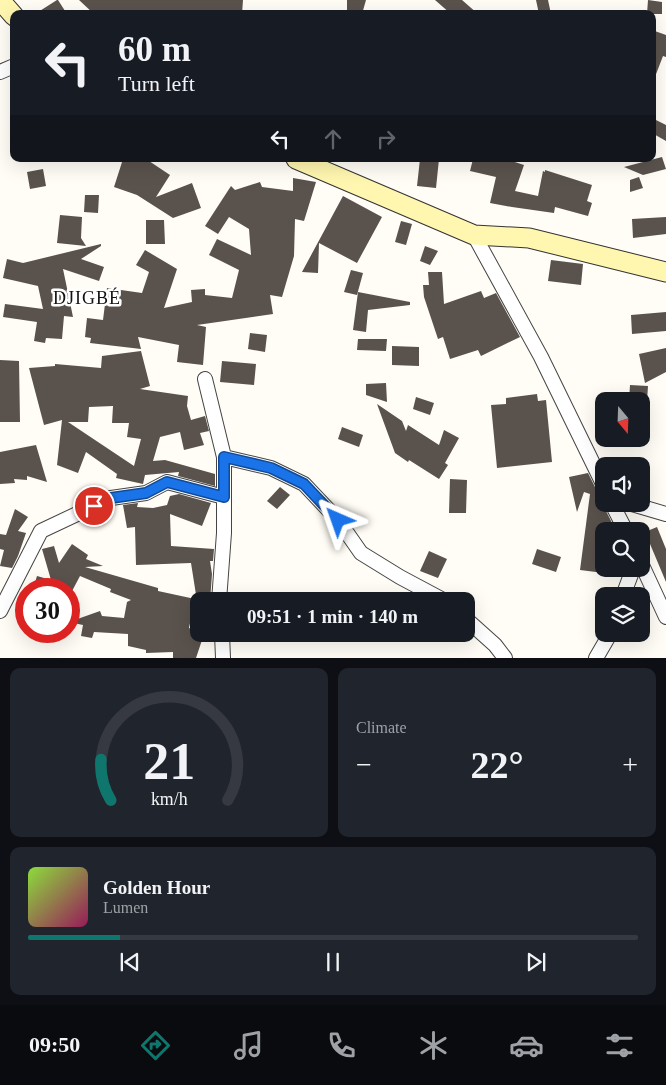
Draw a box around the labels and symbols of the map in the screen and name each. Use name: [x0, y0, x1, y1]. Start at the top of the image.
district label: DJIGBÉ: [53, 287, 121, 308]
north arrow: [595, 392, 650, 448]
pin: [73, 485, 115, 527]
position arrow: [311, 493, 363, 545]
speed limit sign: 30: [15, 578, 80, 643]

